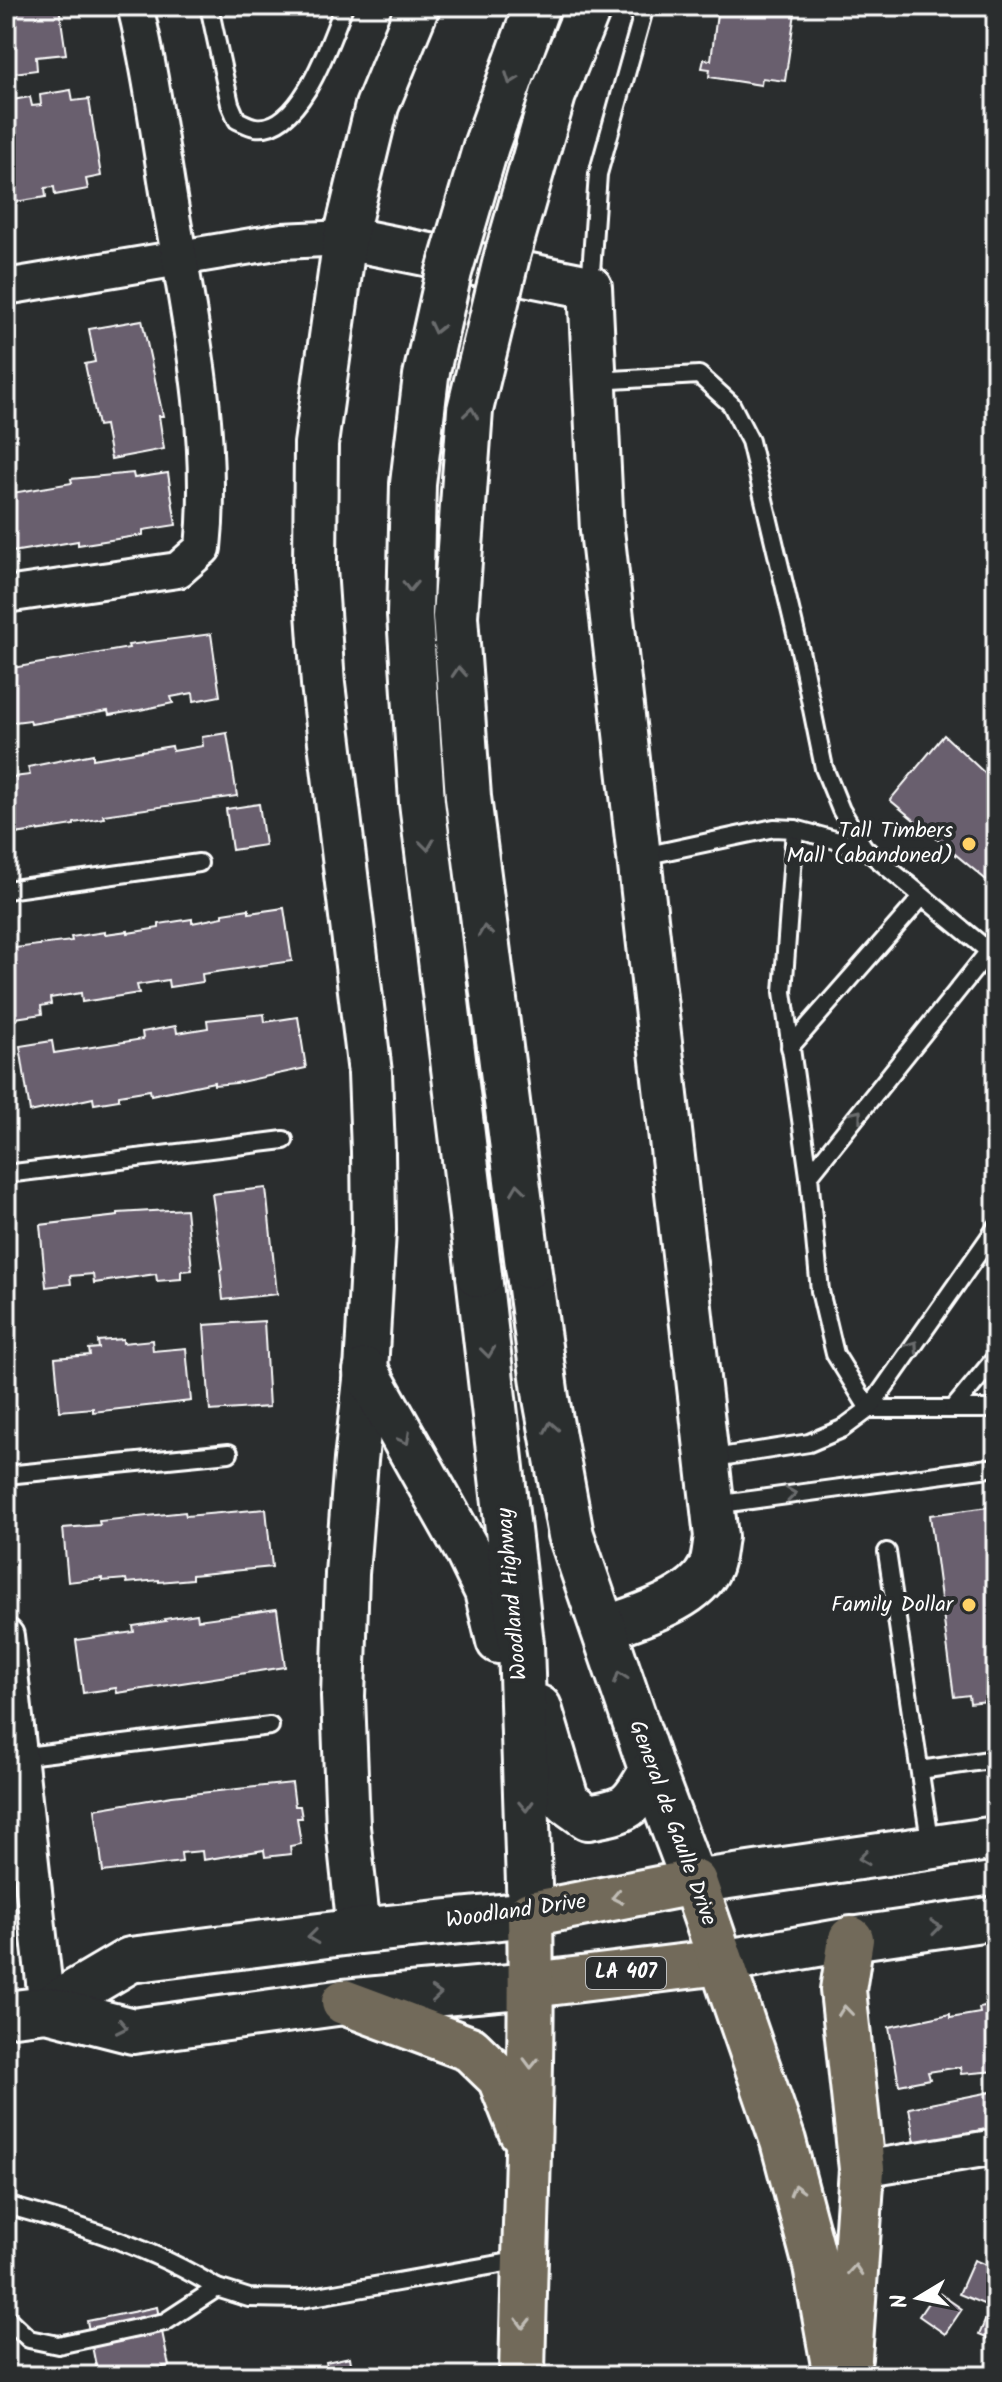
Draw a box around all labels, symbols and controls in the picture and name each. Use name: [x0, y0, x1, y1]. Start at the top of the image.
one-way arrow: [504, 71, 520, 85]
one-way arrow: [428, 321, 445, 334]
one-way arrow: [462, 406, 479, 420]
one-way arrow: [402, 580, 419, 593]
one-way arrow: [451, 665, 468, 678]
place label: Tall Timbers Mall (abandoned): [787, 814, 954, 874]
marker: Tall Timbers Mall (abandoned): [960, 835, 978, 853]
one-way arrow: [419, 839, 436, 852]
one-way arrow: [477, 924, 494, 937]
one-way arrow: [848, 1109, 862, 1124]
one-way arrow: [510, 1182, 527, 1196]
one-way arrow: [904, 1340, 918, 1354]
one-way arrow: [479, 1346, 496, 1359]
one-way arrow: [544, 1420, 561, 1434]
one-way arrow: [395, 1431, 411, 1445]
one-way arrow: [784, 1486, 798, 1503]
street label: Woodland Highway: [488, 1506, 538, 1682]
place label: Family Dollar: [831, 1588, 955, 1623]
marker: Family Dollar: [960, 1596, 978, 1614]
one-way arrow: [613, 1671, 629, 1685]
street label: General de Gaulle Drive: [619, 1715, 725, 1931]
one-way arrow: [518, 1800, 535, 1813]
one-way arrow: [857, 1849, 870, 1866]
street label: Woodland Drive: [444, 1885, 588, 1939]
one-way arrow: [610, 1888, 624, 1905]
one-way arrow: [929, 1919, 943, 1936]
one-way arrow: [307, 1928, 320, 1945]
road number: LA 407: [586, 1957, 666, 1989]
one-way arrow: [430, 1985, 443, 2002]
one-way arrow: [837, 2004, 854, 2017]
one-way arrow: [115, 2018, 129, 2035]
one-way arrow: [522, 2057, 540, 2070]
one-way arrow: [788, 2184, 805, 2198]
north arrow: [878, 2258, 958, 2338]
one-way arrow: [846, 2263, 863, 2276]
text: N: [882, 2291, 919, 2311]
one-way arrow: [514, 2317, 532, 2330]

